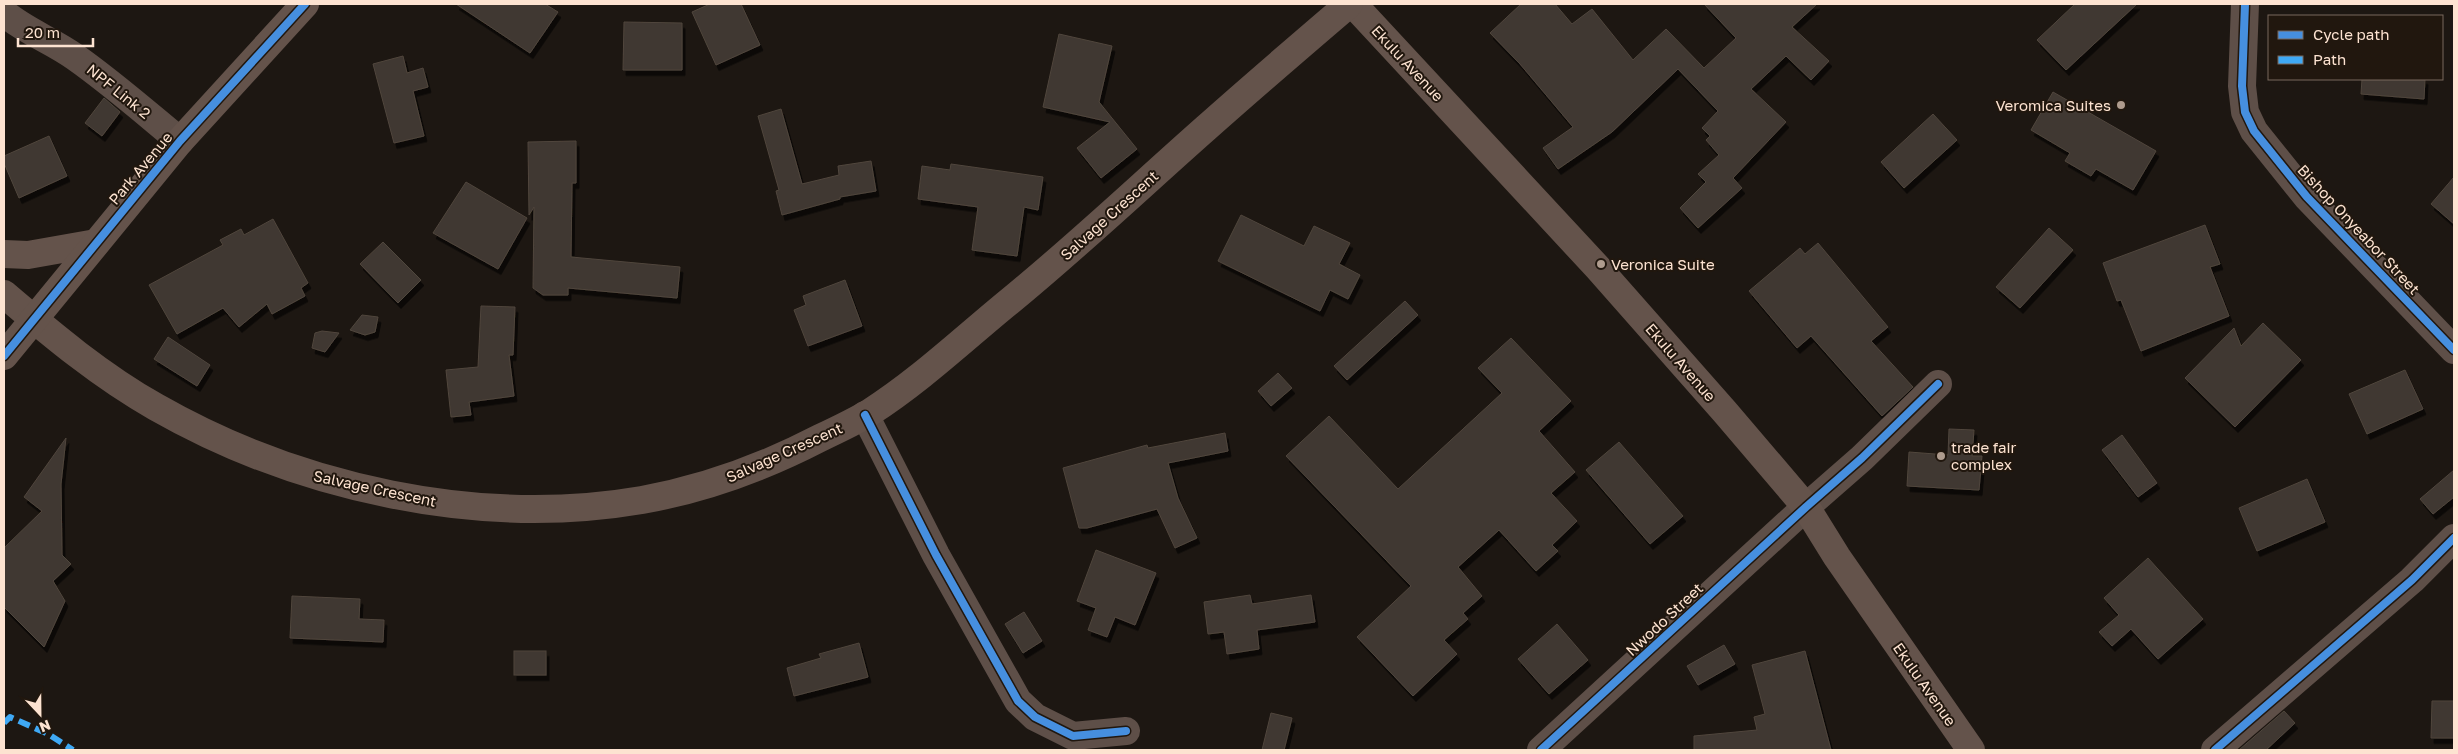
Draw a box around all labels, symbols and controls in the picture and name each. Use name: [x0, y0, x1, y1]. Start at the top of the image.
scale bar: [18, 15, 92, 47]
legend: [2268, 15, 2443, 80]
street label: Ekulu Avenue: [1368, 21, 1448, 105]
text: 20 m: [25, 23, 60, 41]
text: Cycle path: [2313, 25, 2389, 43]
text: Path: [2313, 50, 2346, 68]
street label: NPF Link 2: [84, 60, 154, 122]
place label: Veromica Suites: [1995, 96, 2111, 114]
marker: Veromica Suites: [2115, 99, 2127, 111]
street label: Park Avenue: [104, 128, 176, 208]
street label: Bishop Onyeabor Street: [2294, 160, 2424, 298]
street label: Salvage Crescent: [1056, 166, 1162, 264]
place label: Veronica Suite: [1611, 255, 1715, 273]
marker: Veronica Suite: [1595, 258, 1607, 270]
street label: Ekulu Avenue: [1642, 319, 1720, 405]
street label: Salvage Crescent: [723, 418, 845, 486]
place label: trade fair complex: [1951, 438, 2017, 473]
marker: trade fair complex: [1935, 450, 1947, 462]
street label: Salvage Crescent: [312, 466, 438, 510]
street label: Nwodo Street: [1622, 579, 1706, 659]
street label: Ekulu Avenue: [1890, 639, 1960, 729]
north arrow: [15, 689, 65, 739]
text: N: [37, 717, 53, 736]

